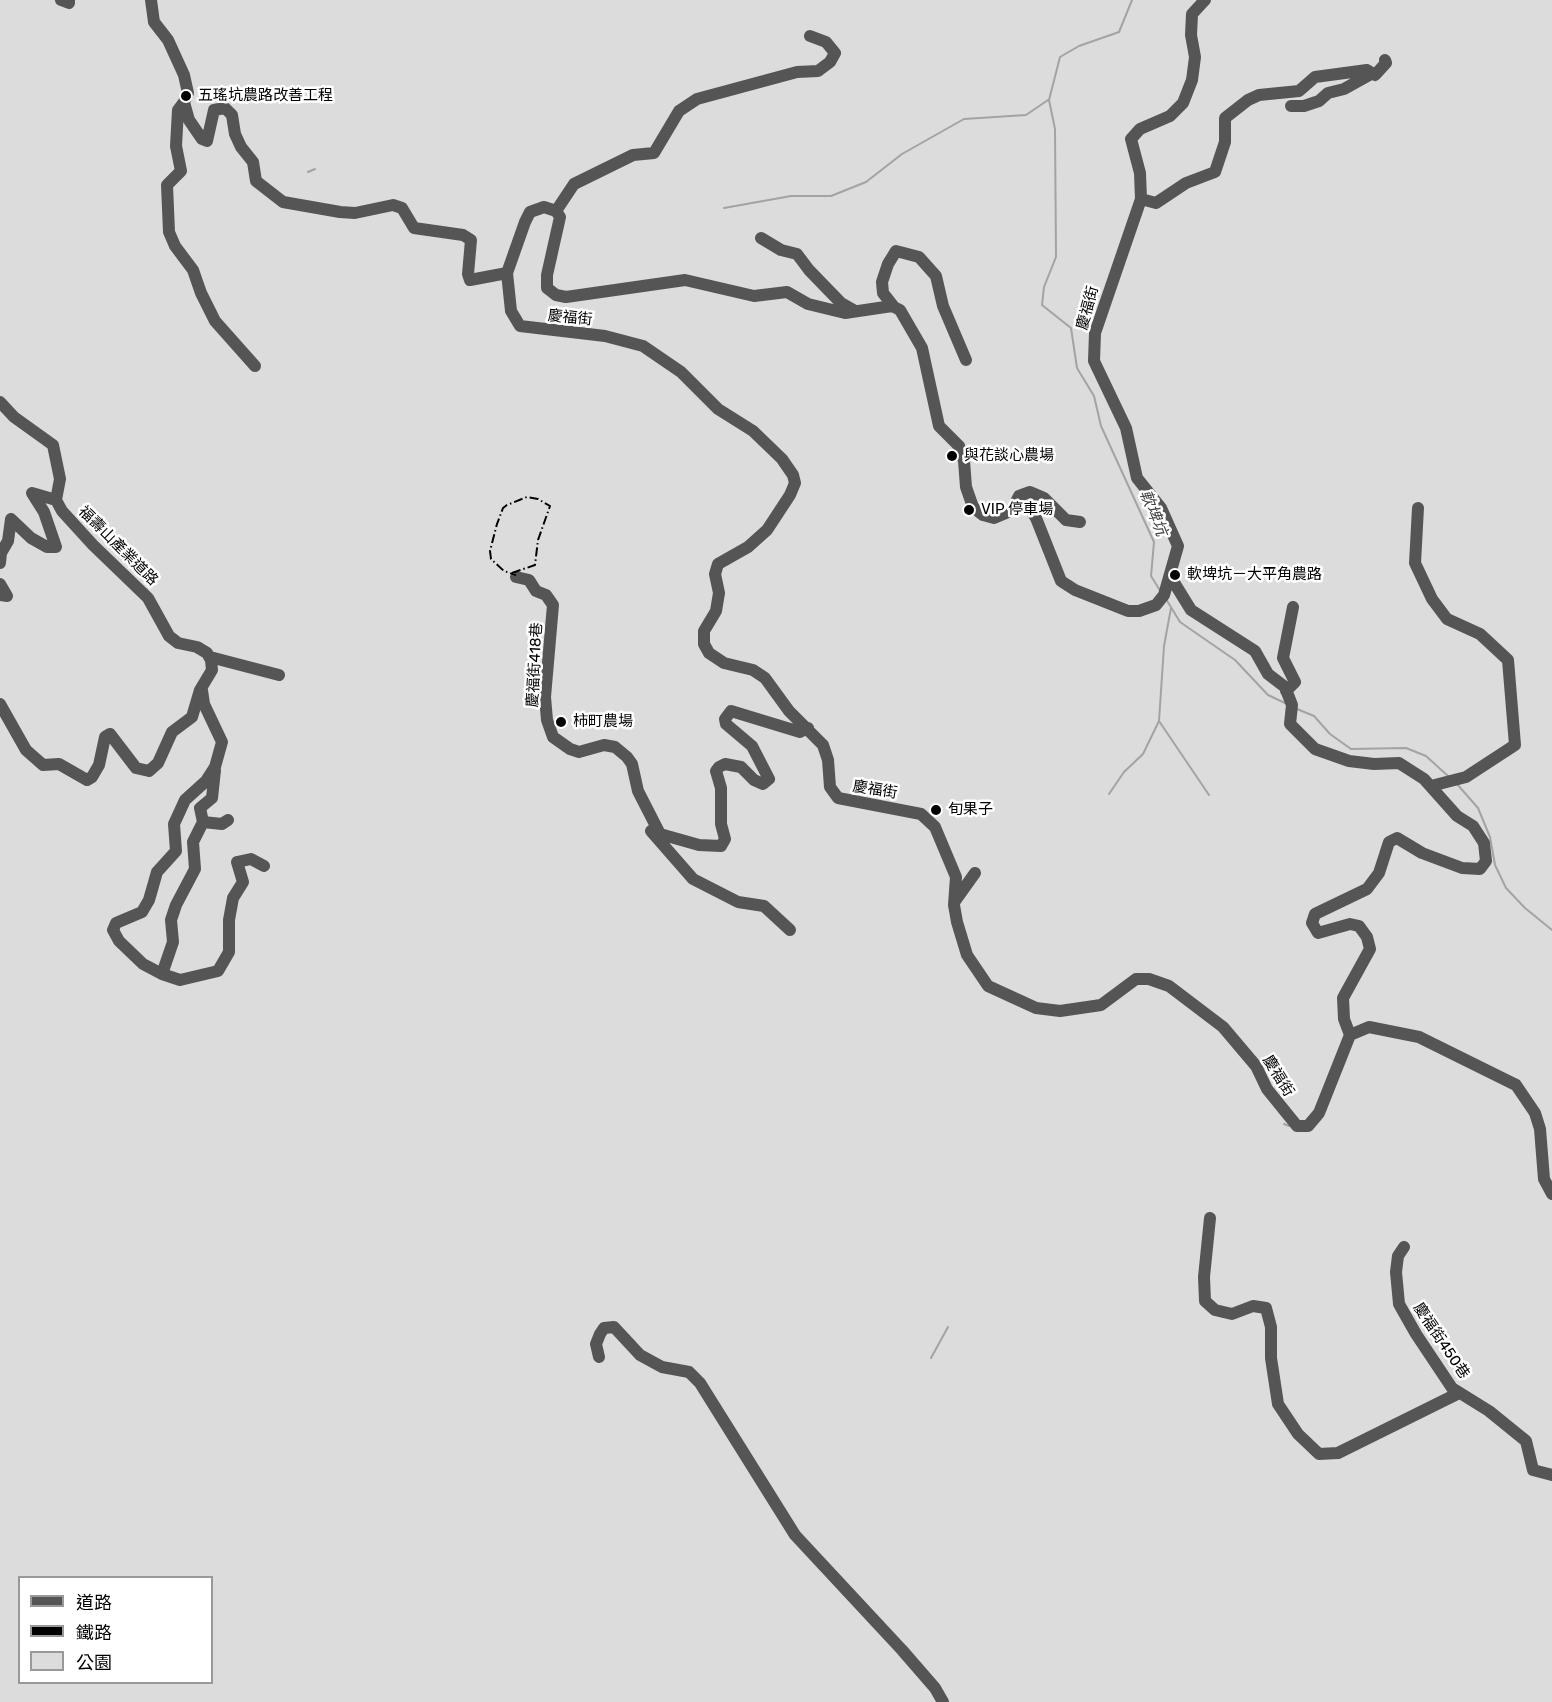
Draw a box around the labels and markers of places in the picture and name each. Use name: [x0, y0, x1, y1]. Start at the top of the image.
place label: 五瑤坑農路改善工程: [198, 87, 333, 105]
marker: 五瑤坑農路改善工程: [179, 89, 193, 103]
place label: 與花談心農場: [964, 447, 1054, 465]
marker: 與花談心農場: [945, 449, 959, 463]
place label: VIP 停車場: [981, 501, 1053, 519]
marker: VIP 停車場: [962, 503, 976, 517]
place label: 軟埤坑－大平角農路: [1187, 566, 1322, 584]
marker: 軟埤坑－大平角農路: [1168, 568, 1182, 582]
place label: 柿町農場: [573, 713, 633, 731]
marker: 柿町農場: [554, 715, 568, 729]
place label: 旬果子: [948, 801, 993, 819]
marker: 旬果子: [929, 803, 943, 817]

